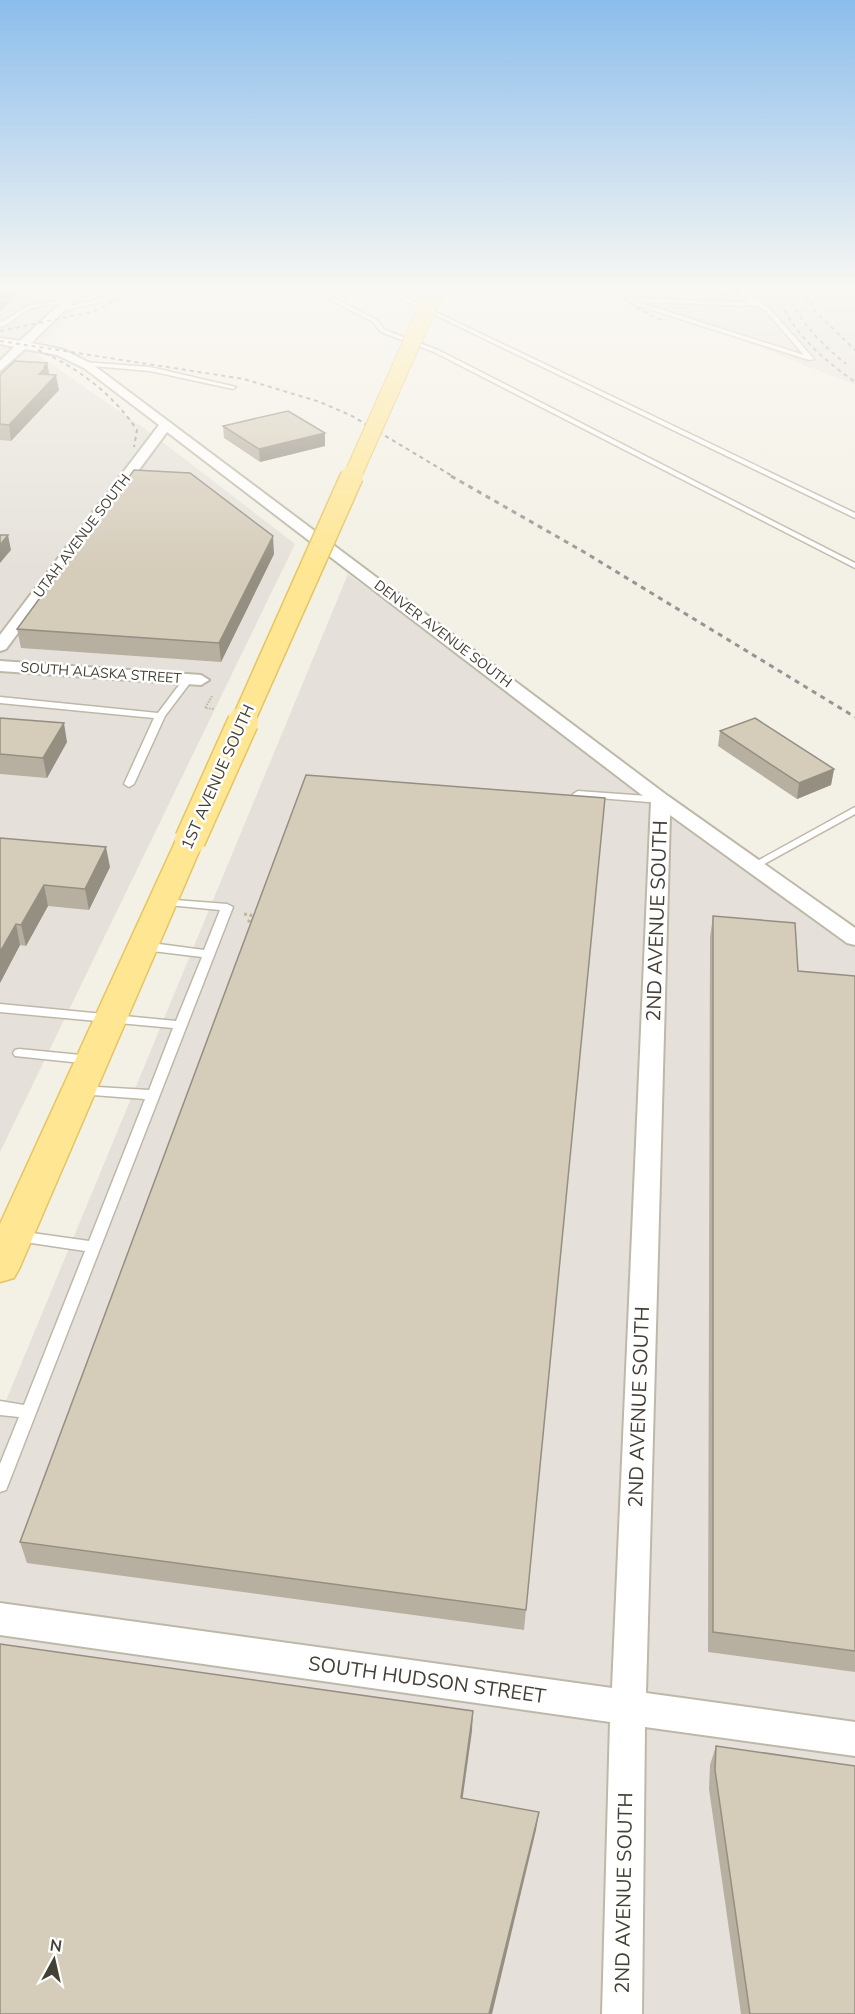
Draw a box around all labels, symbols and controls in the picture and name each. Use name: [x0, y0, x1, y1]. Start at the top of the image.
street label: UTAH AVENUE SOUTH: [29, 470, 135, 602]
street label: DENVER AVENUE SOUTH: [370, 576, 516, 692]
street label: SOUTH ALASKA STREET: [20, 658, 183, 688]
street label: 1ST AVENUE SOUTH: [176, 701, 260, 853]
street label: 2ND AVENUE SOUTH: [640, 820, 674, 1022]
street label: 2ND AVENUE SOUTH: [622, 1306, 656, 1508]
street label: SOUTH HUDSON STREET: [307, 1650, 547, 1710]
street label: 2ND AVENUE SOUTH: [609, 1792, 639, 1994]
north arrow: [24, 1930, 84, 1990]
text: N: [48, 1934, 63, 1958]

